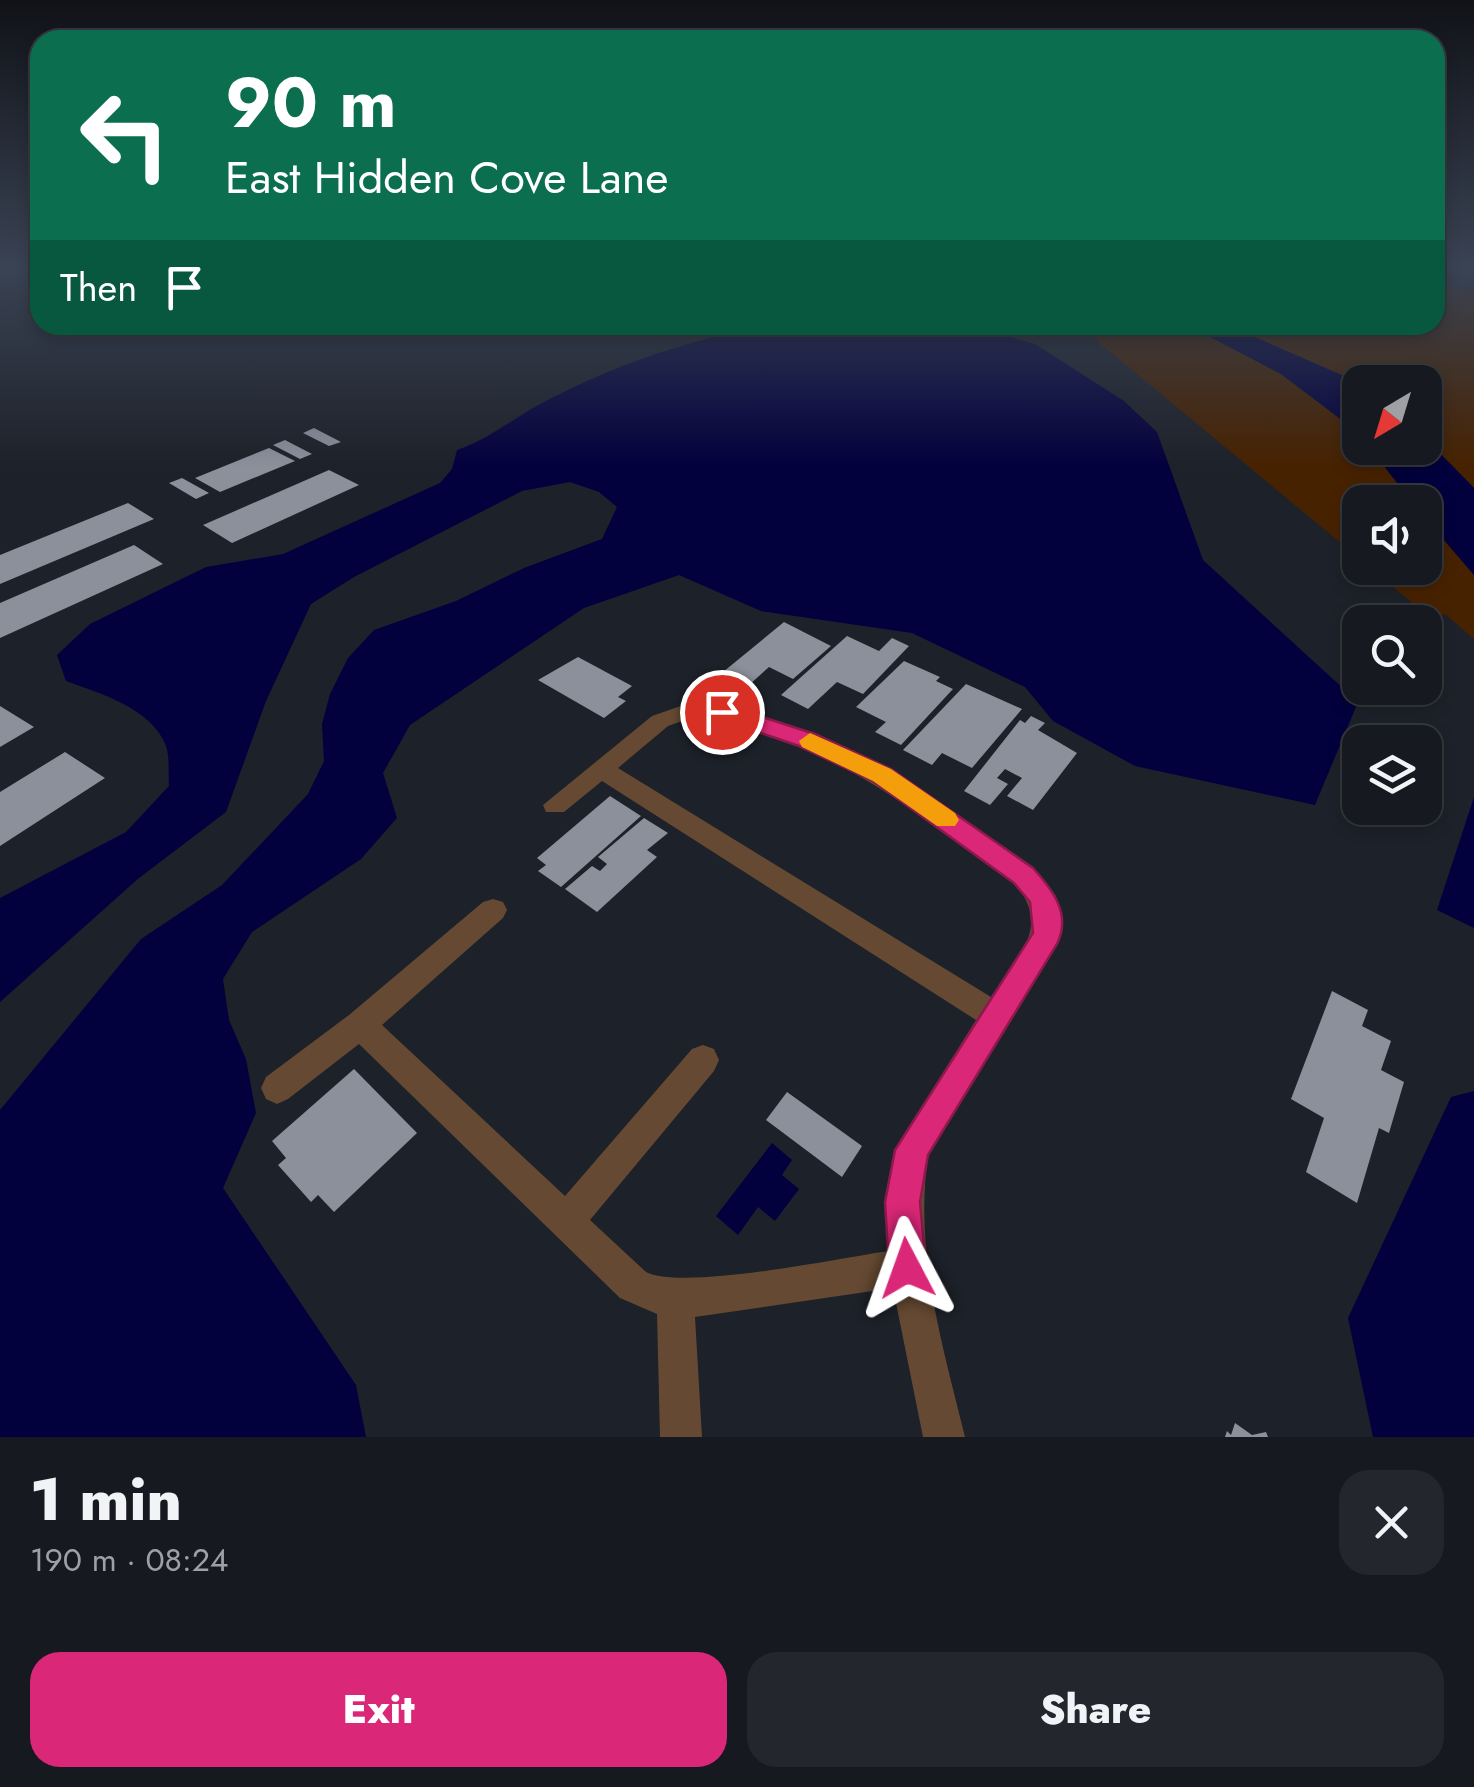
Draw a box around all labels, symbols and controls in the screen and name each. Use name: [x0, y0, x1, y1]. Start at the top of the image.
text: 90 m: [225, 52, 397, 153]
icon: left: [60, 70, 190, 200]
text: East Hidden Cove Lane: [225, 145, 669, 210]
text: Then: [60, 260, 137, 315]
icon: arrive: [157, 260, 212, 315]
north arrow: [1342, 365, 1442, 465]
map controls: [1342, 365, 1442, 825]
button: sound: [1342, 485, 1442, 585]
button: search: [1342, 605, 1442, 705]
pin: [680, 670, 765, 755]
icon: arrive: [695, 685, 750, 740]
button: layers: [1342, 725, 1442, 825]
position arrow: [855, 1216, 959, 1320]
text: 1 min: [30, 1456, 182, 1543]
button: close: [1339, 1470, 1444, 1575]
text: 190 m · 08:24: [30, 1537, 229, 1583]
button: Exit: [30, 1652, 727, 1767]
button: Share: [747, 1652, 1444, 1767]

